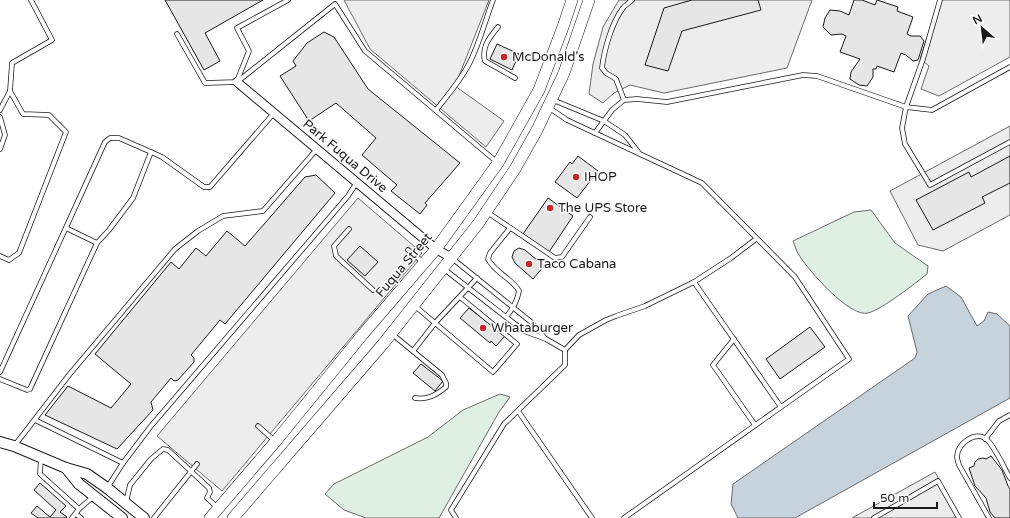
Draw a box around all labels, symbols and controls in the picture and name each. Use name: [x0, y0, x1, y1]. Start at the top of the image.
north arrow: [962, 8, 1002, 48]
text: N: [971, 12, 984, 27]
place label: McDonald's: [512, 49, 585, 65]
marker: McDonald's: [499, 52, 509, 62]
street label: Park Fuqua Drive: [300, 116, 390, 196]
place label: IHOP: [584, 169, 617, 185]
marker: IHOP: [571, 172, 581, 182]
place label: The UPS Store: [558, 200, 647, 216]
marker: The UPS Store: [545, 203, 555, 213]
street label: Fuqua Street: [372, 229, 436, 301]
place label: Taco Cabana: [537, 256, 616, 272]
marker: Taco Cabana: [524, 259, 534, 269]
place label: Whataburger: [491, 320, 573, 336]
marker: Whataburger: [478, 323, 488, 333]
scale bar: [874, 484, 937, 510]
text: 50 m: [880, 491, 909, 505]

